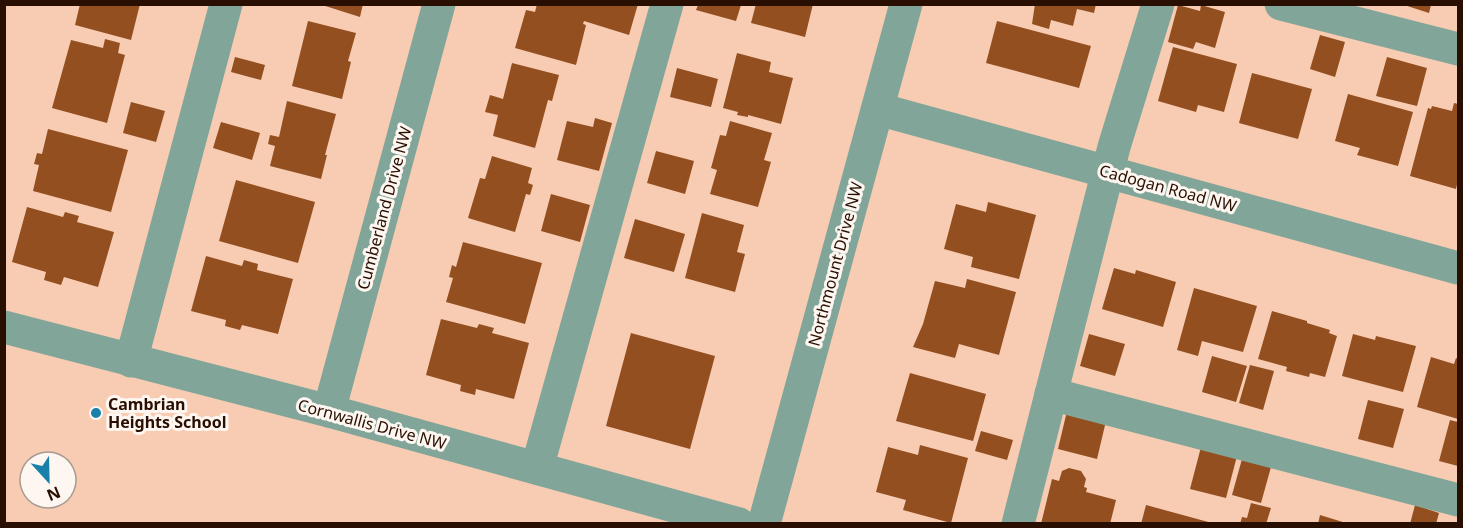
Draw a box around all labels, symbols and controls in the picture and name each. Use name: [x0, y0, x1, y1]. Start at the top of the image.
street label: Cumberland Drive NW: [352, 124, 416, 292]
street label: Cadogan Road NW: [1097, 159, 1239, 217]
street label: Northmount Drive NW: [802, 179, 868, 349]
place label: Cambrian Heights School: [108, 393, 226, 433]
street label: Cornwallis Drive NW: [295, 394, 449, 454]
marker: Cambrian Heights School: [89, 406, 103, 420]
north arrow: [18, 450, 78, 510]
text: N: [43, 481, 64, 507]

